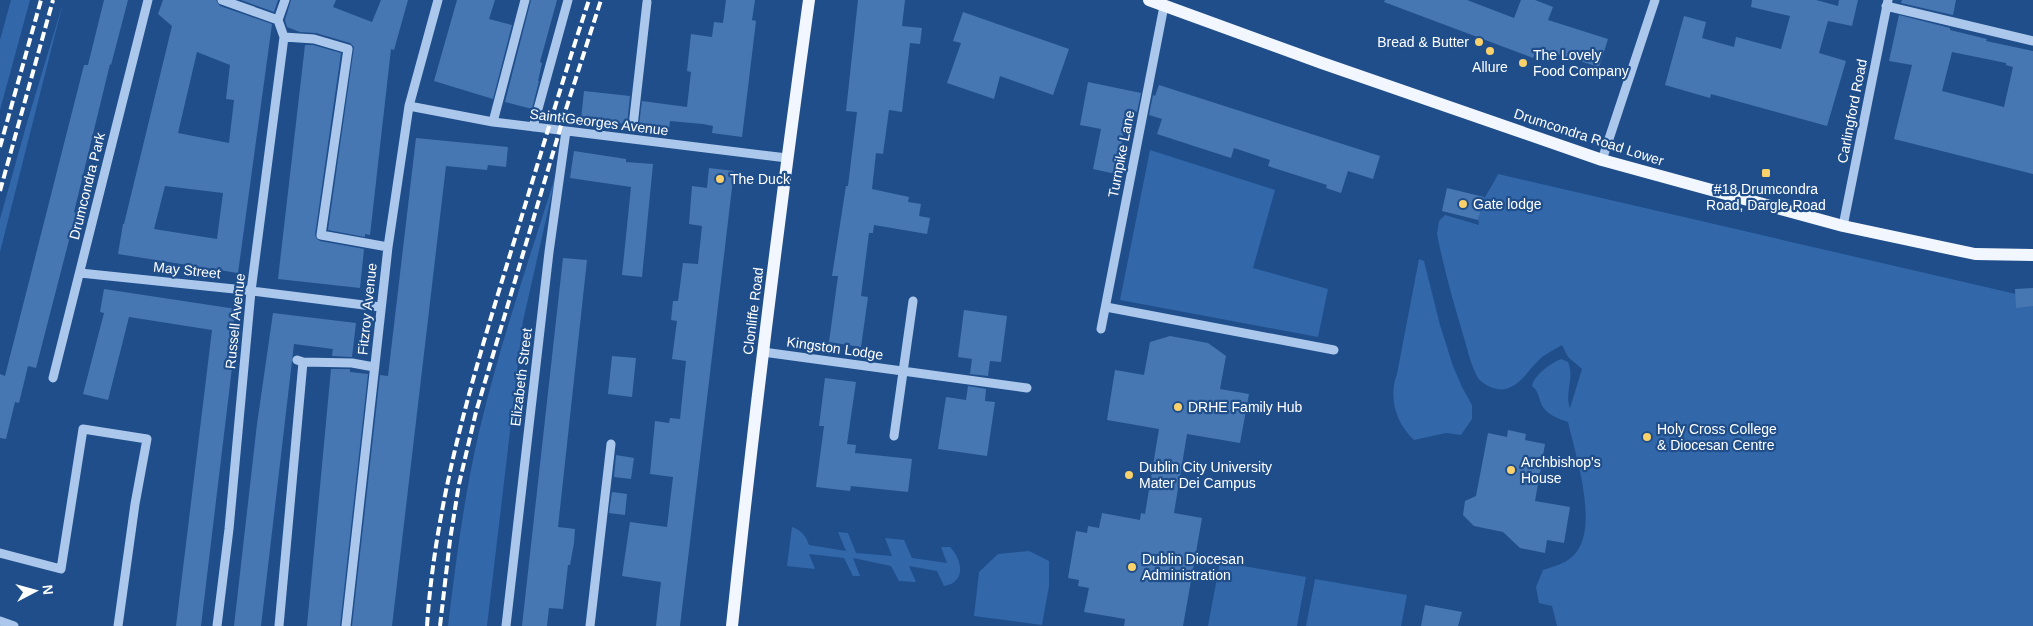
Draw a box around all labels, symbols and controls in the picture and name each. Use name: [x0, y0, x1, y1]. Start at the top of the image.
place label: Bread & Butter: [1377, 34, 1469, 50]
marker: Bread & Butter: [1473, 36, 1485, 48]
marker: Allure: [1484, 45, 1496, 57]
place label: The Lovely Food Company: [1533, 47, 1629, 79]
marker: The Lovely Food Company: [1517, 57, 1529, 69]
street label: Carlingford Road: [1834, 58, 1870, 164]
place label: Allure: [1472, 59, 1508, 75]
street label: Drumcondra Road Lower: [1512, 105, 1666, 169]
street label: Saint Georges Avenue: [529, 106, 670, 138]
street label: Turnpike Lane: [1105, 109, 1137, 199]
street label: Drumcondra Park: [66, 130, 108, 241]
marker: #18 Drumcondra Road, Dargle Road: [1760, 167, 1772, 179]
place label: The Duck: [730, 171, 791, 187]
marker: The Duck: [714, 173, 726, 185]
place label: #18 Drumcondra Road, Dargle Road: [1706, 181, 1826, 213]
place label: Gate lodge: [1473, 196, 1542, 212]
marker: Gate lodge: [1457, 198, 1469, 210]
street label: May Street: [152, 259, 222, 282]
street label: Fitzroy Avenue: [354, 262, 380, 356]
street label: Clonliffe Road: [740, 267, 766, 355]
street label: Russell Avenue: [222, 272, 248, 370]
street label: Elizabeth Street: [507, 327, 535, 427]
street label: Kingston Lodge: [786, 333, 884, 363]
place label: DRHE Family Hub: [1188, 399, 1303, 415]
marker: DRHE Family Hub: [1172, 401, 1184, 413]
place label: Holy Cross College & Diocesan Centre: [1657, 421, 1777, 453]
marker: Holy Cross College & Diocesan Centre: [1641, 431, 1653, 443]
place label: Archbishop's House: [1521, 454, 1601, 486]
place label: Dublin City University Mater Dei Campus: [1139, 459, 1272, 491]
marker: Archbishop's House: [1505, 464, 1517, 476]
marker: Dublin City University Mater Dei Campus: [1123, 469, 1135, 481]
place label: Dublin Diocesan Administration: [1142, 551, 1244, 583]
marker: Dublin Diocesan Administration: [1126, 561, 1138, 573]
north arrow: [10, 566, 60, 616]
text: N: [39, 584, 56, 596]

